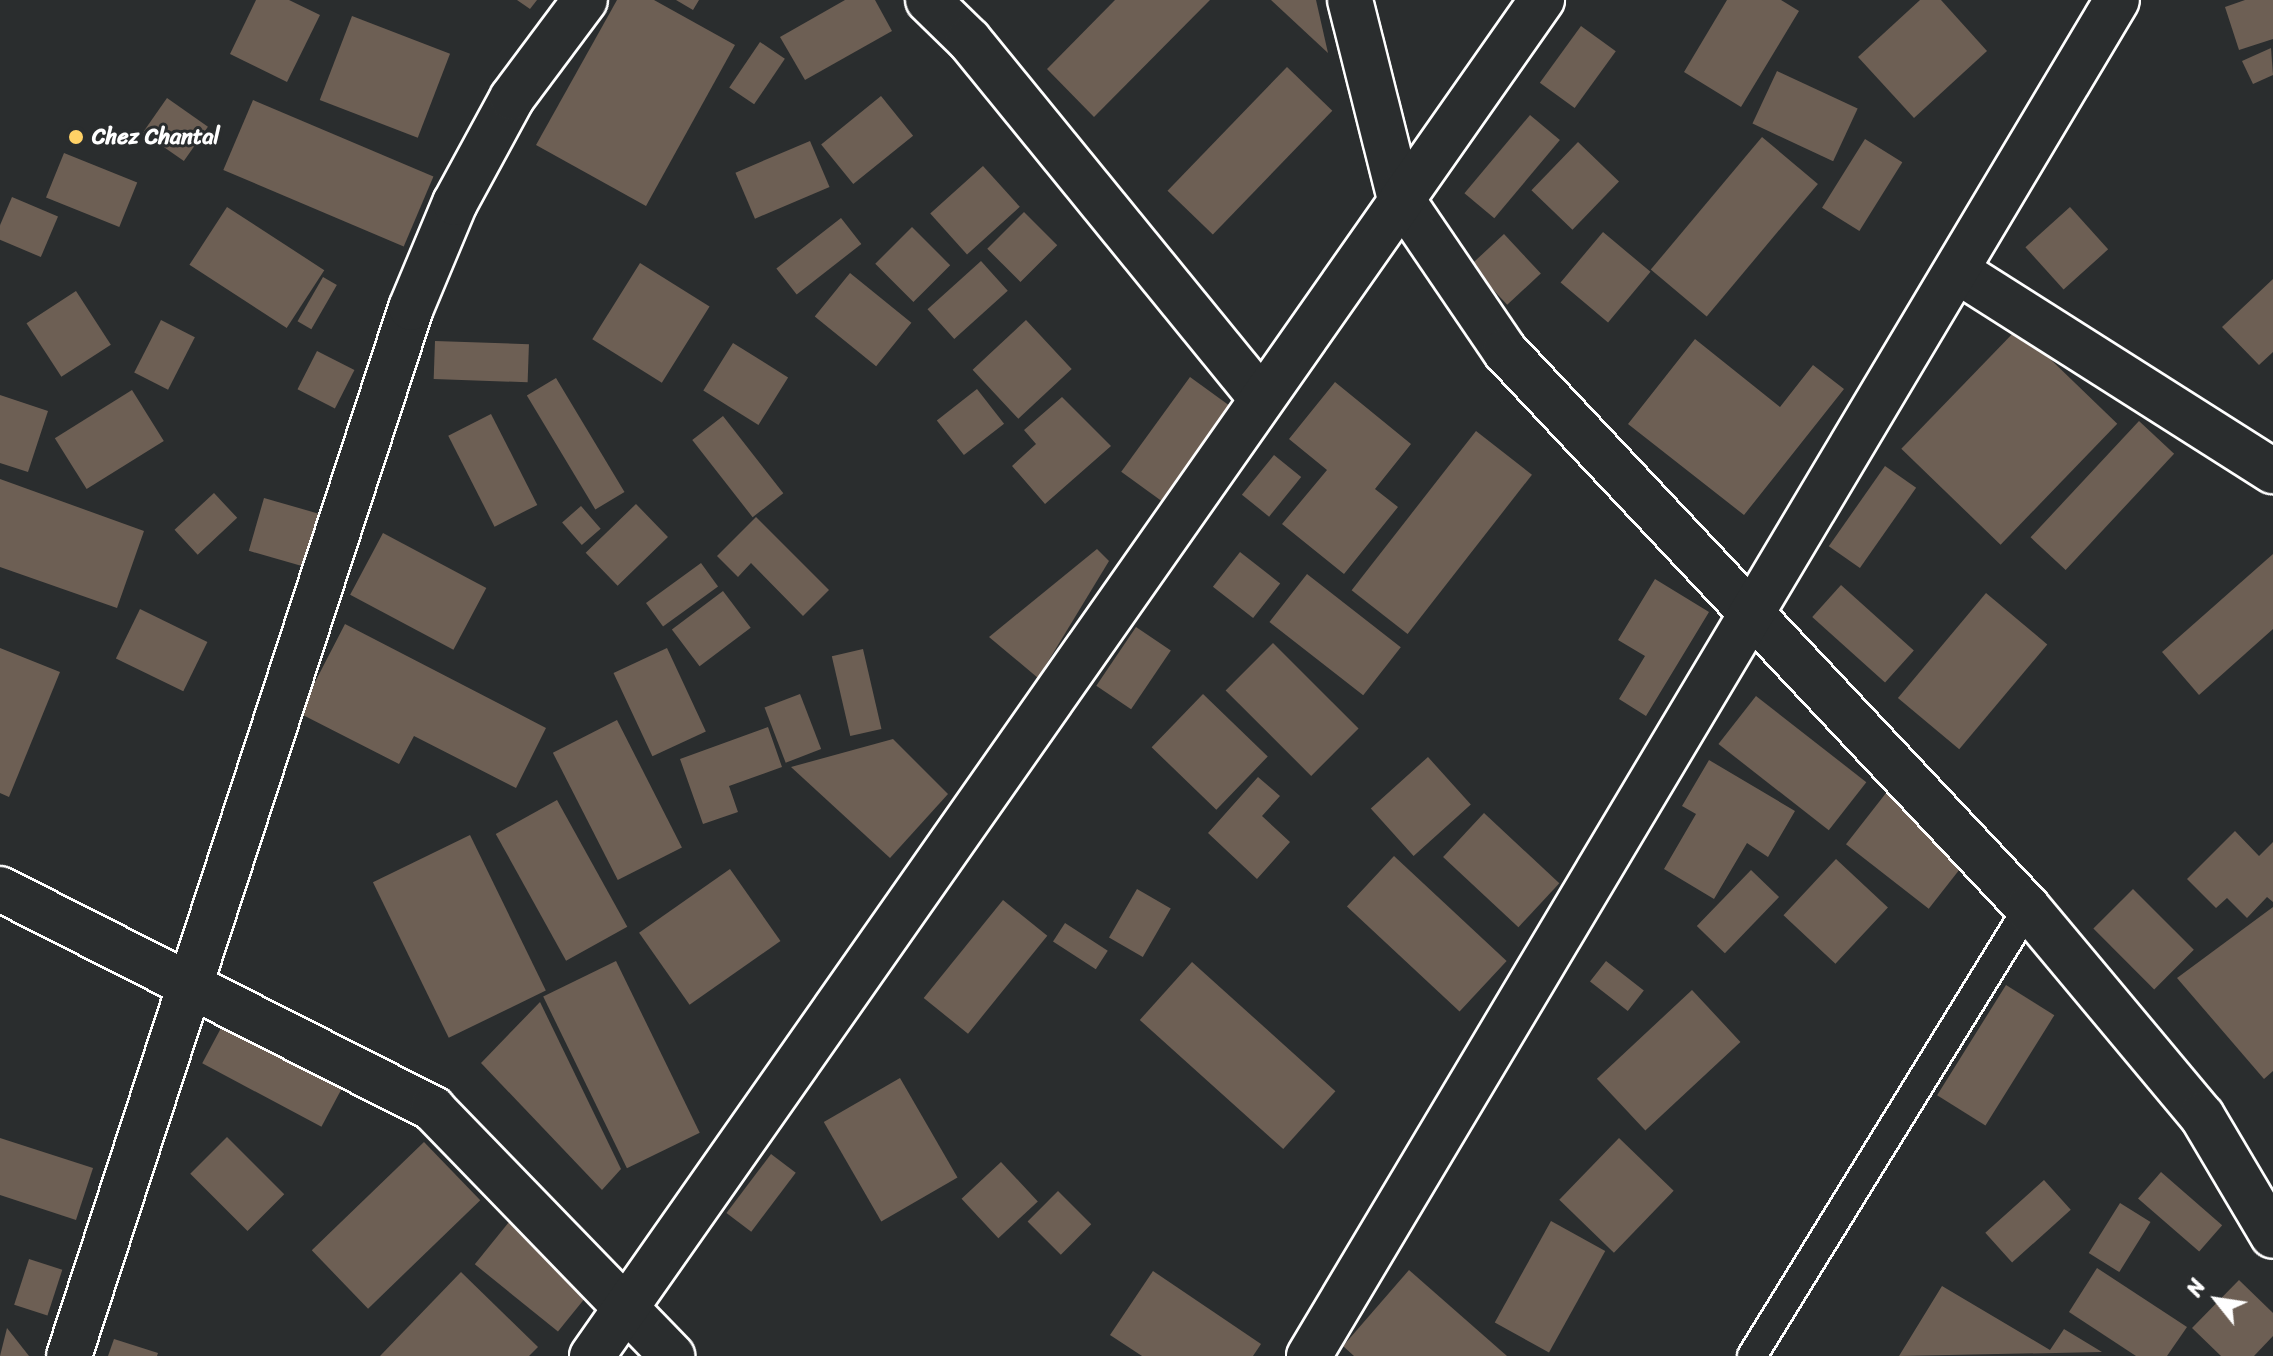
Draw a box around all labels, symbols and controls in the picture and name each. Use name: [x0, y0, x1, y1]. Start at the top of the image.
place label: Chez Chantal: [92, 124, 219, 150]
marker: Chez Chantal: [67, 128, 85, 146]
north arrow: [2177, 1260, 2257, 1340]
text: N: [2175, 1271, 2216, 1304]

